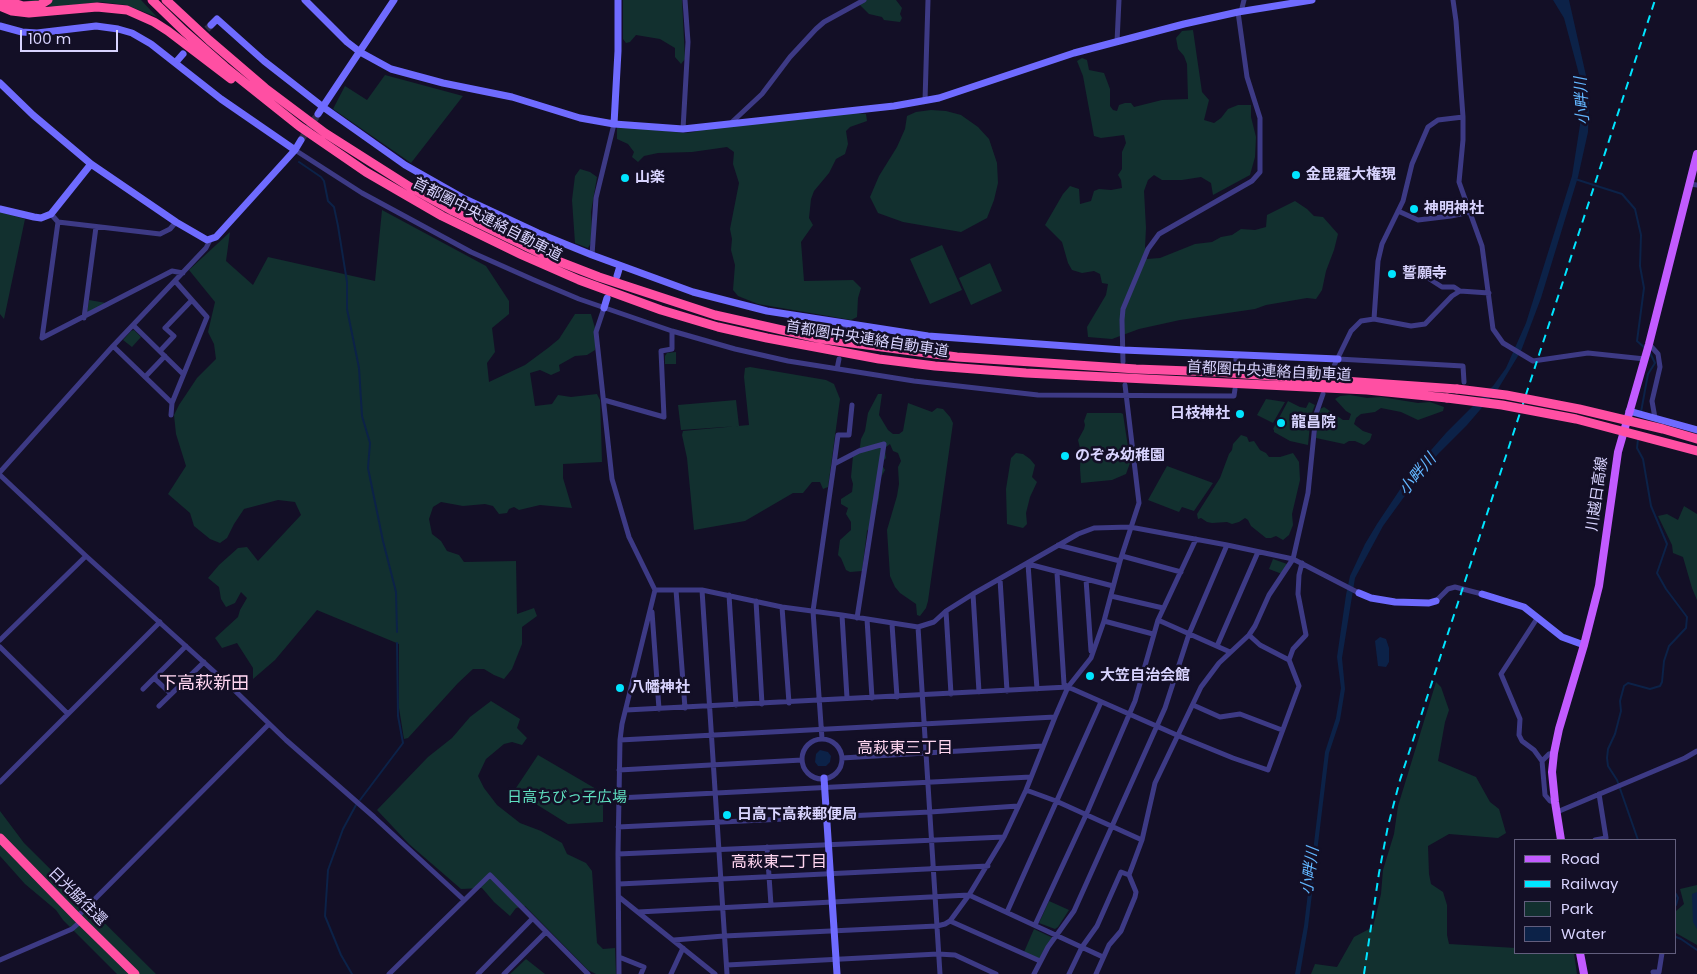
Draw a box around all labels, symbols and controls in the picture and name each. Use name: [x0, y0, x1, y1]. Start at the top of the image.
scale bar: [22, 20, 120, 52]
text: 100 m: [28, 28, 71, 49]
water label: 小畔川: [1572, 77, 1594, 125]
place label: 金毘羅大権現: [1306, 166, 1396, 184]
place label: 山楽: [635, 169, 665, 187]
marker: 金毘羅大権現: [1290, 169, 1302, 181]
marker: 山楽: [619, 172, 631, 184]
street label: 首都圏中央連絡自動車道: [409, 175, 565, 265]
place label: 神明神社: [1424, 200, 1484, 218]
marker: 神明神社: [1408, 203, 1420, 215]
place label: 誓願寺: [1402, 265, 1447, 283]
marker: 誓願寺: [1386, 268, 1398, 280]
street label: 首都圏中央連絡自動車道: [784, 318, 950, 362]
street label: 首都圏中央連絡自動車道: [1186, 359, 1352, 385]
place label: 日枝神社: [1170, 405, 1230, 423]
marker: 日枝神社: [1234, 408, 1246, 420]
place label: 龍昌院: [1291, 414, 1336, 432]
marker: 龍昌院: [1275, 417, 1287, 429]
place label: のぞみ幼稚園: [1075, 447, 1165, 465]
marker: のぞみ幼稚園: [1059, 450, 1071, 462]
water label: 小畔川: [1395, 450, 1441, 500]
street label: 川越日高線: [1584, 456, 1612, 532]
place label: 大笠自治会館: [1100, 667, 1190, 685]
marker: 大笠自治会館: [1084, 670, 1096, 682]
district label: 下高萩新田: [159, 673, 249, 695]
place label: 八幡神社: [630, 679, 690, 697]
marker: 八幡神社: [614, 682, 626, 694]
district label: 高萩東三丁目: [857, 739, 953, 759]
park label: 日高ちびっ子広場: [507, 789, 627, 807]
place label: 日高下高萩郵便局: [737, 806, 857, 824]
marker: 日高下高萩郵便局: [721, 809, 733, 821]
legend: [1514, 839, 1677, 954]
water label: 小畔川: [1298, 846, 1324, 896]
text: Road: [1561, 848, 1600, 869]
district label: 高萩東二丁目: [731, 853, 827, 873]
street label: 日光脇往還: [44, 864, 110, 930]
text: Railway: [1561, 873, 1619, 894]
text: Park: [1561, 898, 1593, 919]
text: Water: [1561, 923, 1606, 944]

